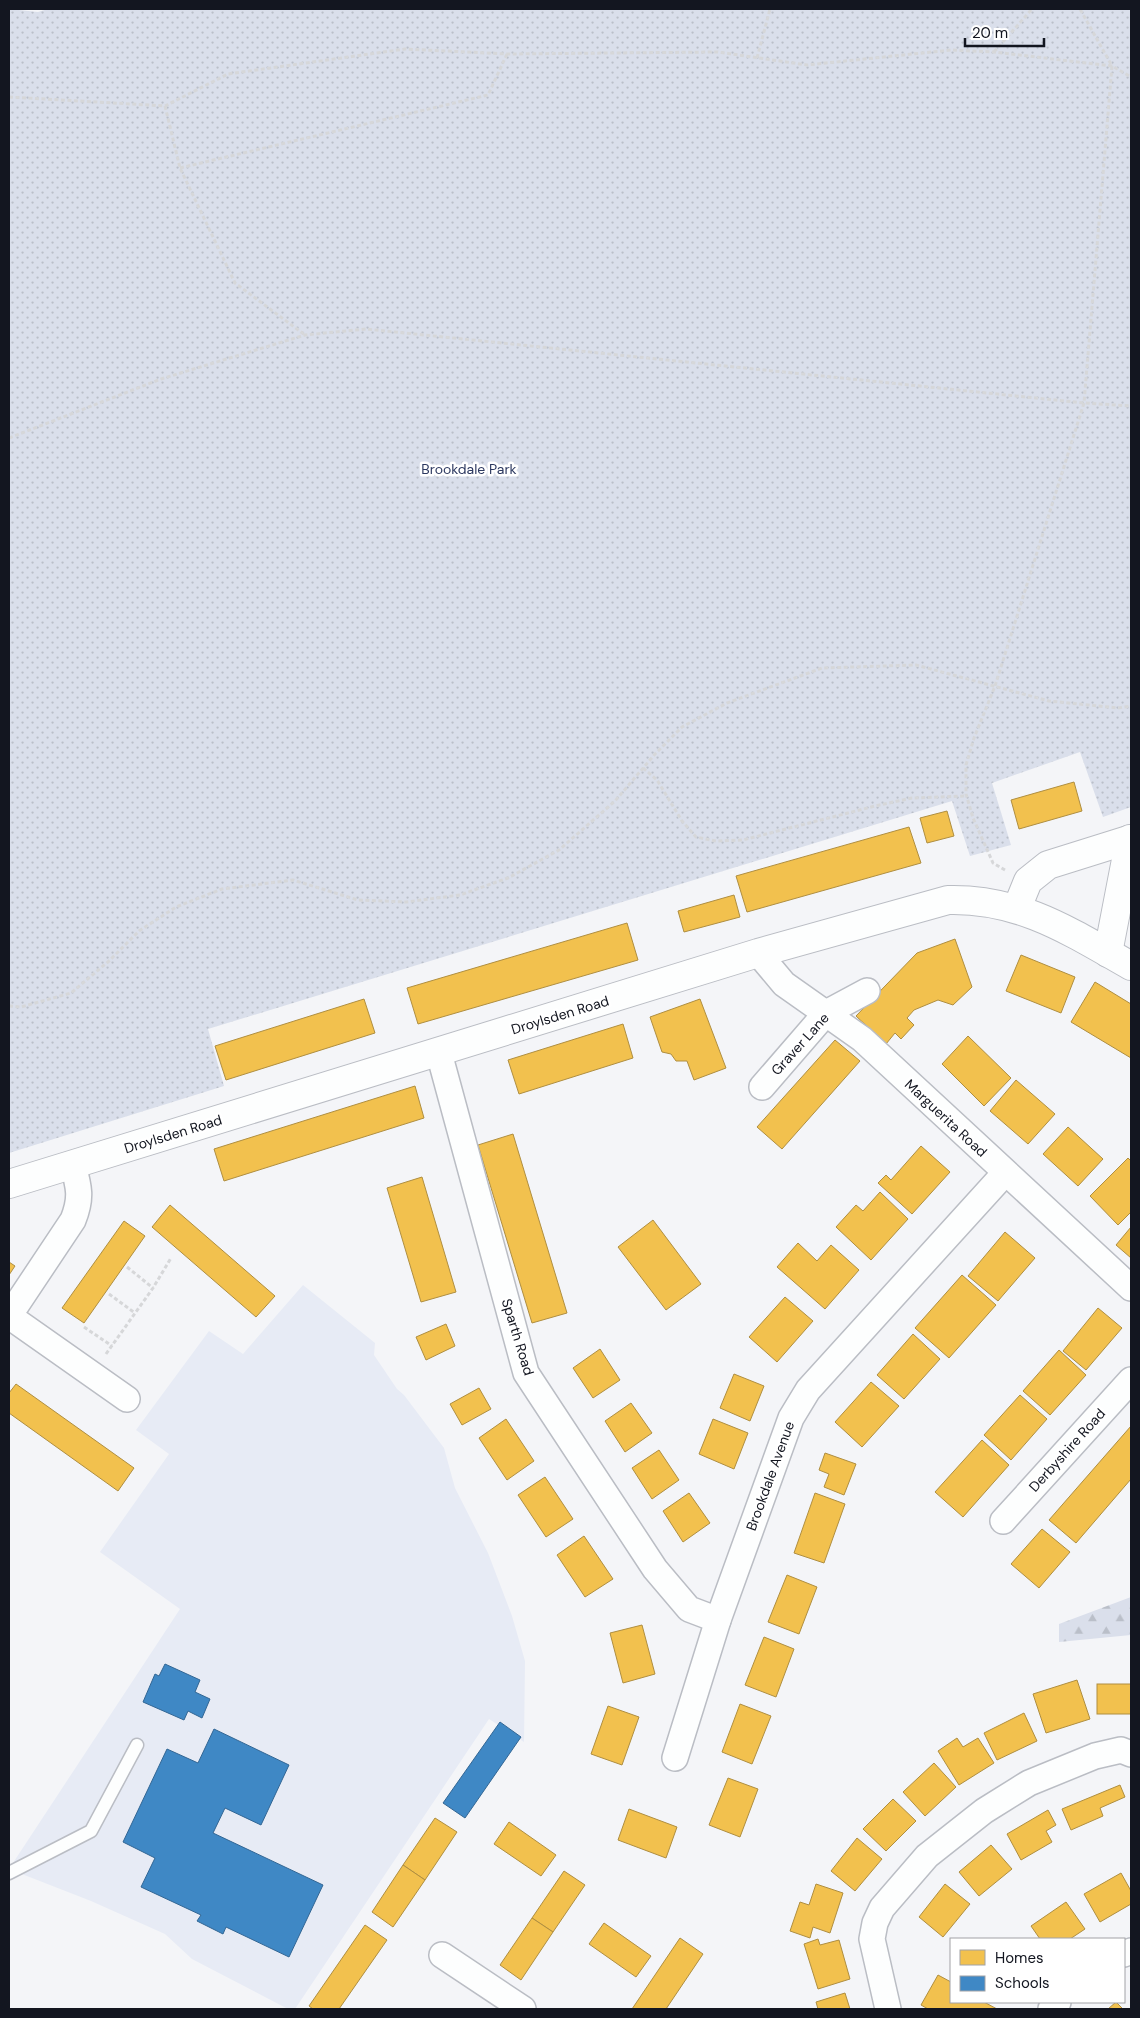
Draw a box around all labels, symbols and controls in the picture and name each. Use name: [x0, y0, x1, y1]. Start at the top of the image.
scale bar: [965, 15, 1044, 47]
text: 20 m: [972, 23, 1008, 43]
park label: Brookdale Park: [421, 460, 517, 478]
street label: Droylsden Road: [509, 992, 611, 1038]
street label: Graver Lane: [767, 1009, 833, 1079]
street label: Marguerita Road: [901, 1075, 991, 1161]
street label: Droylsden Road: [122, 1111, 224, 1157]
street label: Sparth Road: [498, 1296, 538, 1378]
street label: Derbyshire Road: [1025, 1405, 1109, 1495]
street label: Brookdale Avenue: [742, 1419, 798, 1533]
legend: [950, 1938, 1125, 2003]
text: Homes: [995, 1948, 1044, 1968]
text: Schools: [995, 1973, 1050, 1993]

